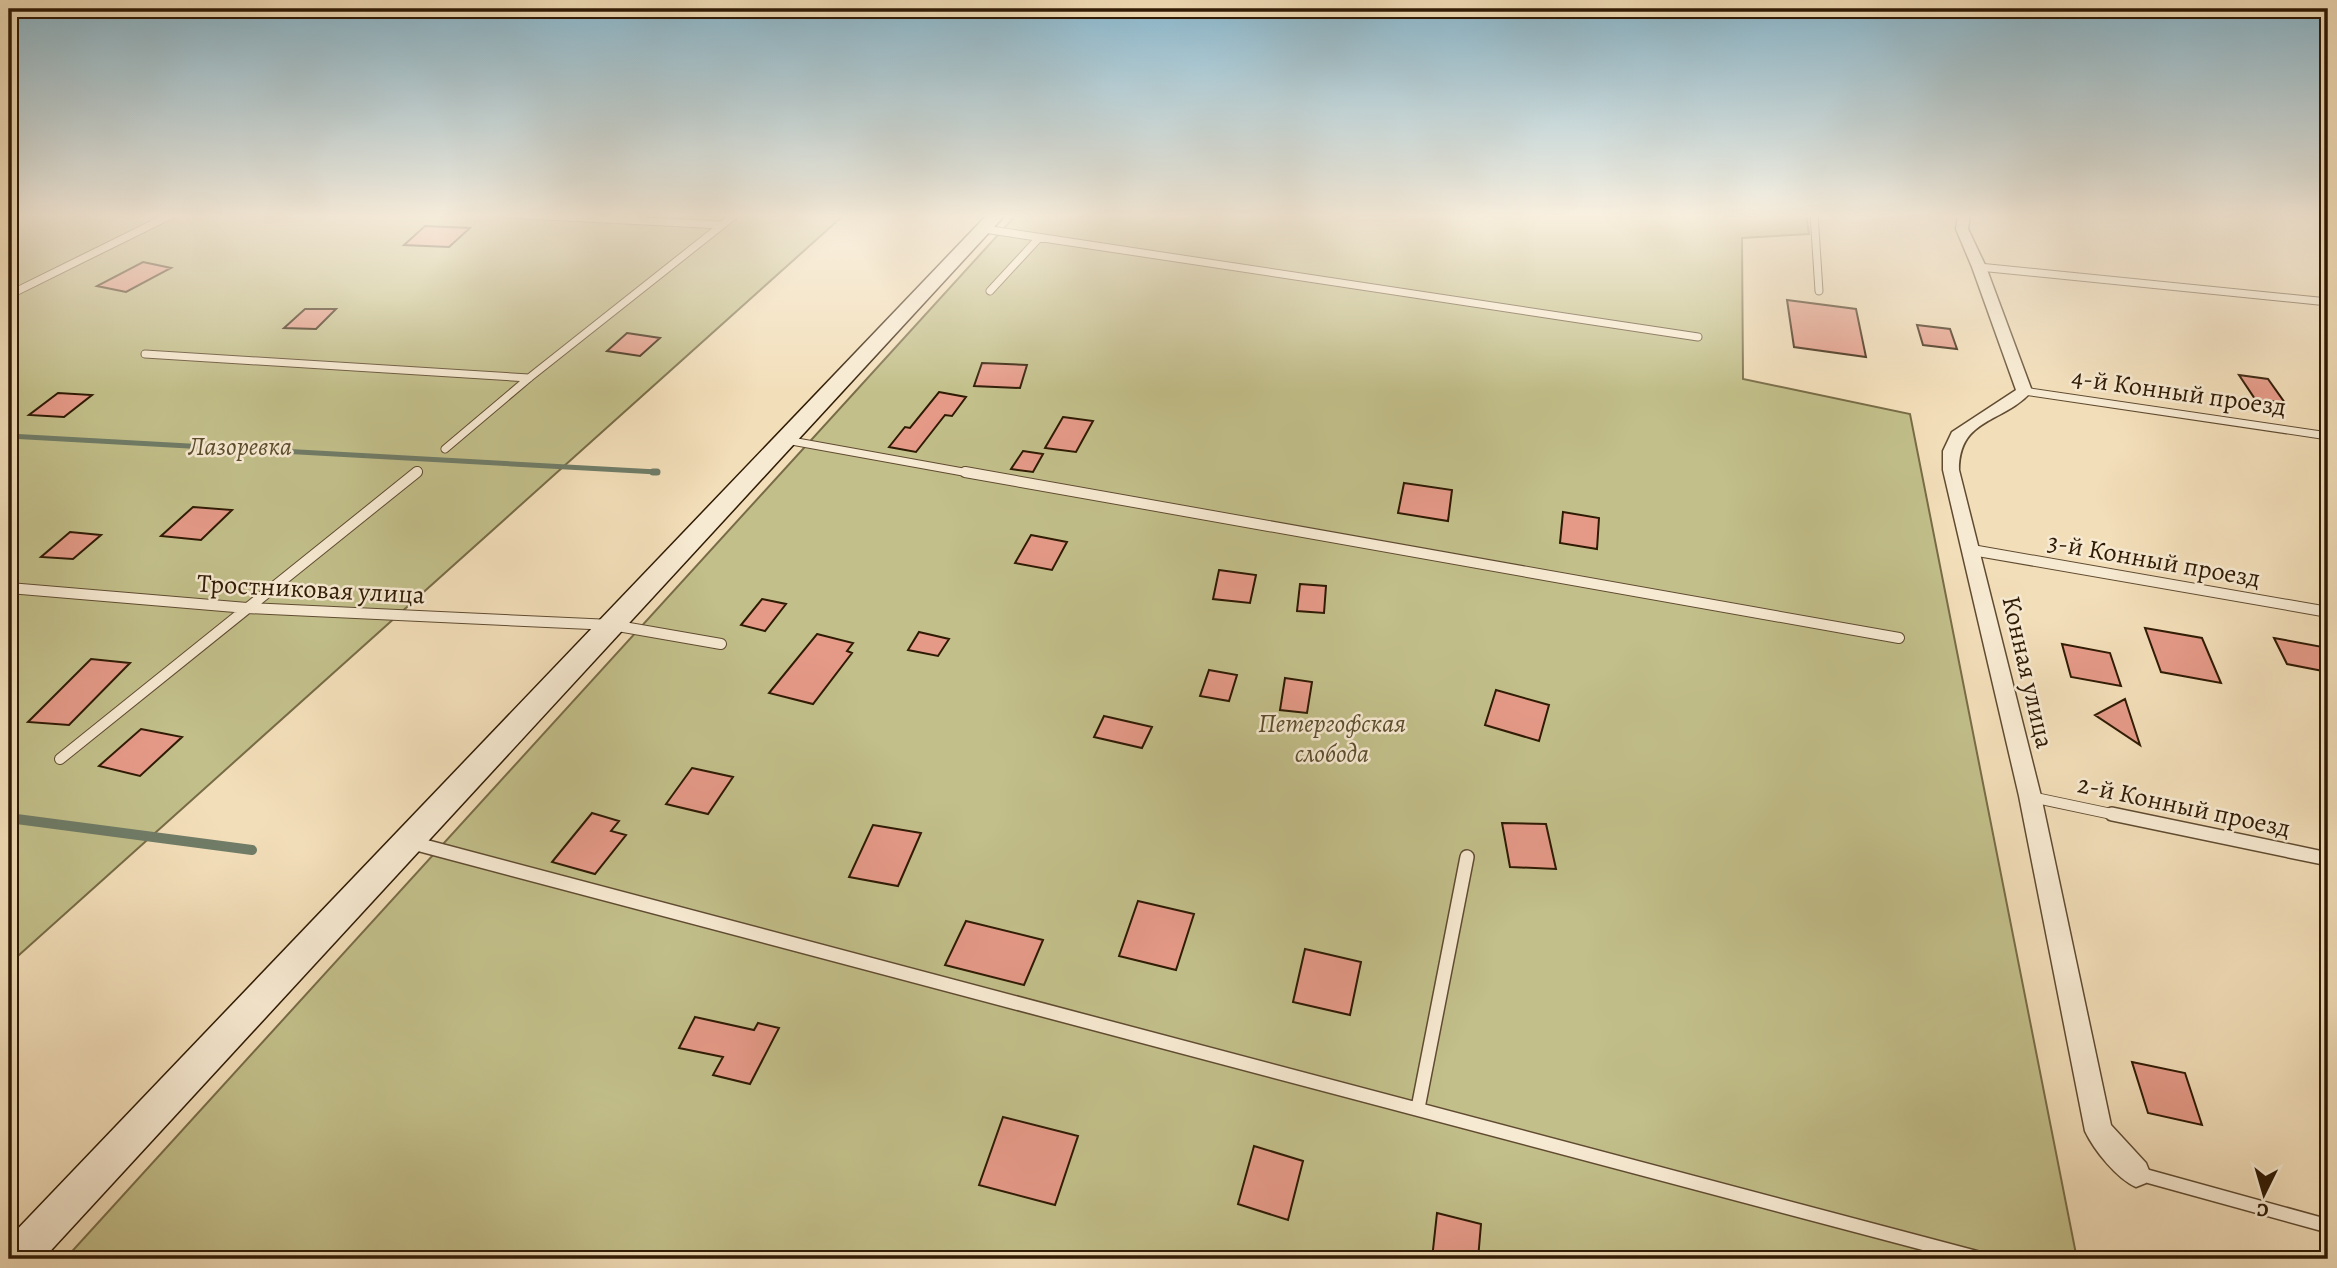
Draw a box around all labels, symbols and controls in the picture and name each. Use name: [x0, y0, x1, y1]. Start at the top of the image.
street label: 4-й Конный проезд: [2069, 360, 2289, 424]
park label: Лазоревка: [187, 429, 292, 464]
street label: 3-й Конный проезд: [2045, 524, 2263, 596]
street label: Тростниковая улица: [196, 566, 426, 612]
street label: Конная улица: [1993, 592, 2063, 752]
park label: Петергофская слобода: [1258, 706, 1406, 771]
street label: 2-й Конный проезд: [2074, 766, 2294, 846]
north arrow: [2228, 1160, 2298, 1230]
text: С: [2256, 1196, 2270, 1223]

